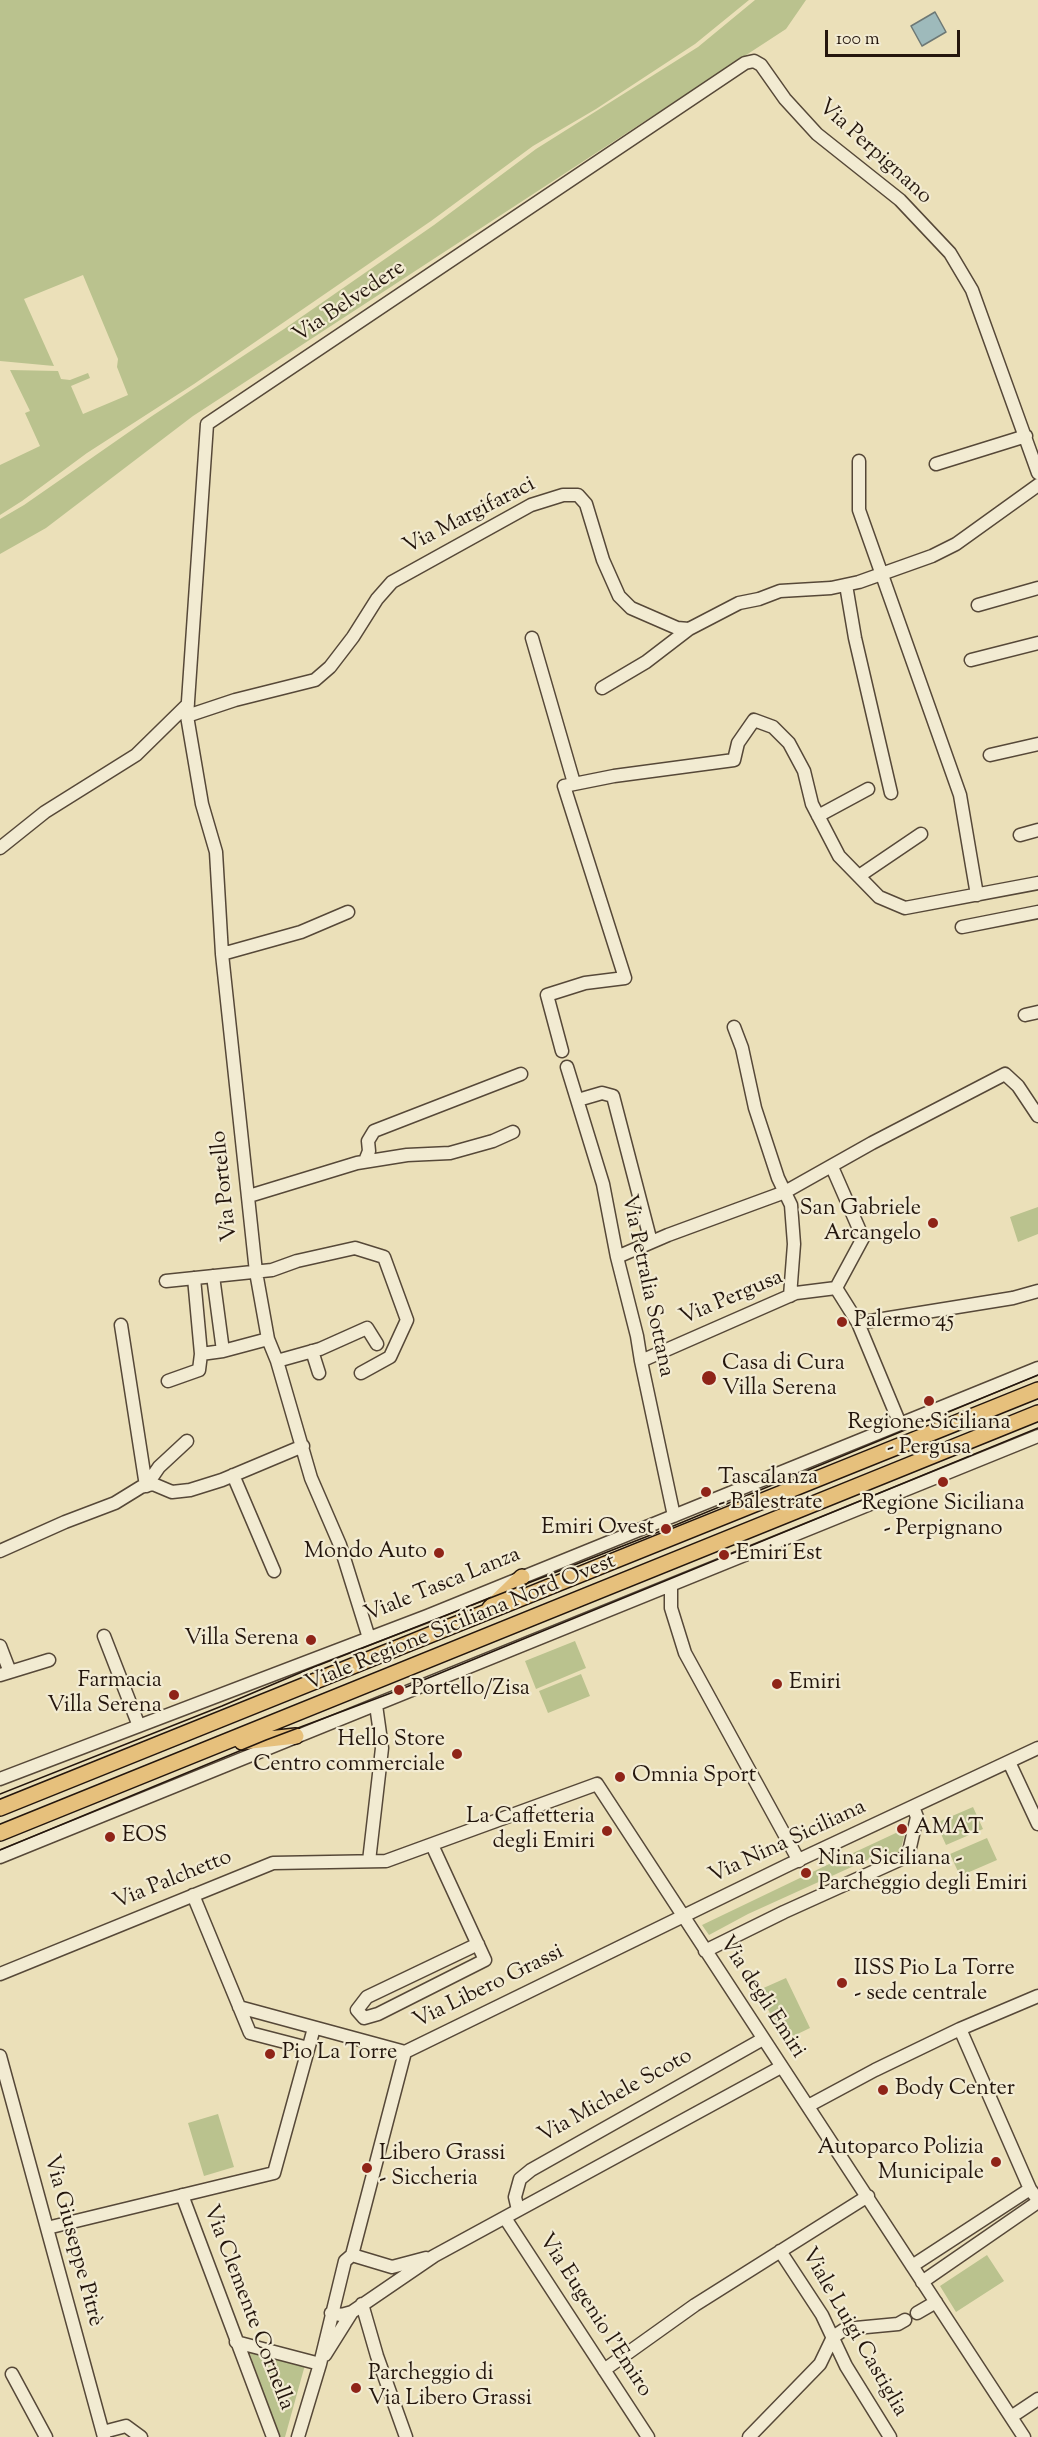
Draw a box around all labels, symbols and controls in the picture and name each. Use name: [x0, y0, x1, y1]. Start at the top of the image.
scale bar: [828, 18, 963, 56]
text: 100 m: [836, 27, 880, 53]
street label: Via Perpignano: [811, 95, 937, 211]
street label: Via Belvedere: [289, 256, 411, 350]
street label: Via Margifaraci: [400, 472, 540, 562]
street label: Via Portello: [207, 1129, 245, 1243]
street label: Via Petralia Sottana: [614, 1192, 678, 1380]
place label: San Gabriele Arcangelo: [799, 1197, 921, 1248]
marker: San Gabriele Arcangelo: [926, 1216, 940, 1230]
street label: Via Pergusa: [676, 1265, 788, 1333]
place label: Palermo 45: [854, 1309, 954, 1335]
marker: Palermo 45: [835, 1315, 849, 1329]
place label: Casa di Cura Villa Serena: [722, 1352, 845, 1404]
marker: Casa di Cura Villa Serena: [700, 1369, 718, 1387]
marker: Regione Siciliana - Pergusa: [922, 1394, 936, 1408]
place label: Regione Siciliana - Pergusa: [847, 1411, 1011, 1462]
place label: Tascalanza - Balestrate: [718, 1466, 822, 1518]
marker: Regione Siciliana - Perpignano: [936, 1475, 950, 1489]
marker: Tascalanza - Balestrate: [699, 1485, 713, 1499]
place label: Regione Siciliana - Perpignano: [861, 1492, 1025, 1544]
place label: Emiri Ovest: [541, 1516, 654, 1542]
marker: Emiri Ovest: [659, 1522, 673, 1536]
place label: Mondo Auto: [304, 1540, 427, 1566]
place label: Emiri Est: [736, 1542, 822, 1568]
street label: Viale Tasca Lanza: [361, 1543, 525, 1629]
marker: Mondo Auto: [432, 1546, 446, 1560]
marker: Emiri Est: [717, 1548, 731, 1562]
street label: Viale Regione Siciliana Nord Ovest: [302, 1550, 620, 1698]
place label: Villa Serena: [184, 1627, 299, 1653]
marker: Villa Serena: [304, 1633, 318, 1647]
place label: Farmacia Villa Serena: [47, 1669, 162, 1720]
place label: Emiri: [789, 1671, 841, 1697]
place label: Portello/Zisa: [411, 1677, 530, 1703]
marker: Emiri: [770, 1677, 784, 1691]
marker: Portello/Zisa: [392, 1683, 406, 1697]
marker: Farmacia Villa Serena: [167, 1688, 181, 1702]
place label: Hello Store Centro commerciale: [253, 1728, 445, 1780]
marker: Hello Store Centro commerciale: [450, 1747, 464, 1761]
place label: Omnia Sport: [632, 1764, 756, 1790]
marker: Omnia Sport: [613, 1770, 627, 1784]
street label: Via Nina Siciliana: [705, 1795, 871, 1891]
place label: La Caffetteria degli Emiri: [466, 1805, 595, 1856]
place label: AMAT: [914, 1816, 983, 1842]
marker: AMAT: [895, 1822, 909, 1836]
place label: EOS: [122, 1824, 167, 1850]
marker: La Caffetteria degli Emiri: [600, 1824, 614, 1838]
marker: EOS: [103, 1830, 117, 1844]
street label: Via Palchetto: [110, 1845, 236, 1917]
place label: Nina Siciliana - Parcheggio degli Emiri: [818, 1847, 1028, 1898]
marker: Nina Siciliana - Parcheggio degli Emiri: [799, 1866, 813, 1880]
street label: Via degli Emiri: [712, 1932, 810, 2064]
street label: Via Libero Grassi: [410, 1940, 568, 2036]
place label: IISS Pio La Torre - sede centrale: [854, 1957, 1015, 2008]
marker: IISS Pio La Torre - sede centrale: [835, 1976, 849, 1990]
place label: Pio La Torre: [282, 2041, 397, 2067]
street label: Via Michele Scoto: [534, 2044, 698, 2150]
marker: Pio La Torre: [263, 2047, 277, 2061]
place label: Body Center: [895, 2077, 1015, 2103]
marker: Body Center: [876, 2083, 890, 2097]
place label: Autoparco Polizia Municipale: [817, 2136, 984, 2188]
place label: Libero Grassi - Siccheria: [379, 2142, 505, 2194]
street label: Via Giuseppe Pitrè: [36, 2152, 108, 2330]
marker: Autoparco Polizia Municipale: [989, 2155, 1003, 2169]
marker: Libero Grassi - Siccheria: [360, 2161, 374, 2175]
street label: Via Clemente Cornella: [196, 2202, 298, 2414]
street label: Via Eugenio l'Emiro: [531, 2229, 657, 2403]
street label: Viale Luigi Castiglia: [794, 2244, 912, 2422]
place label: Parcheggio di Via Libero Grassi: [368, 2362, 532, 2414]
marker: Parcheggio di Via Libero Grassi: [349, 2381, 363, 2395]

